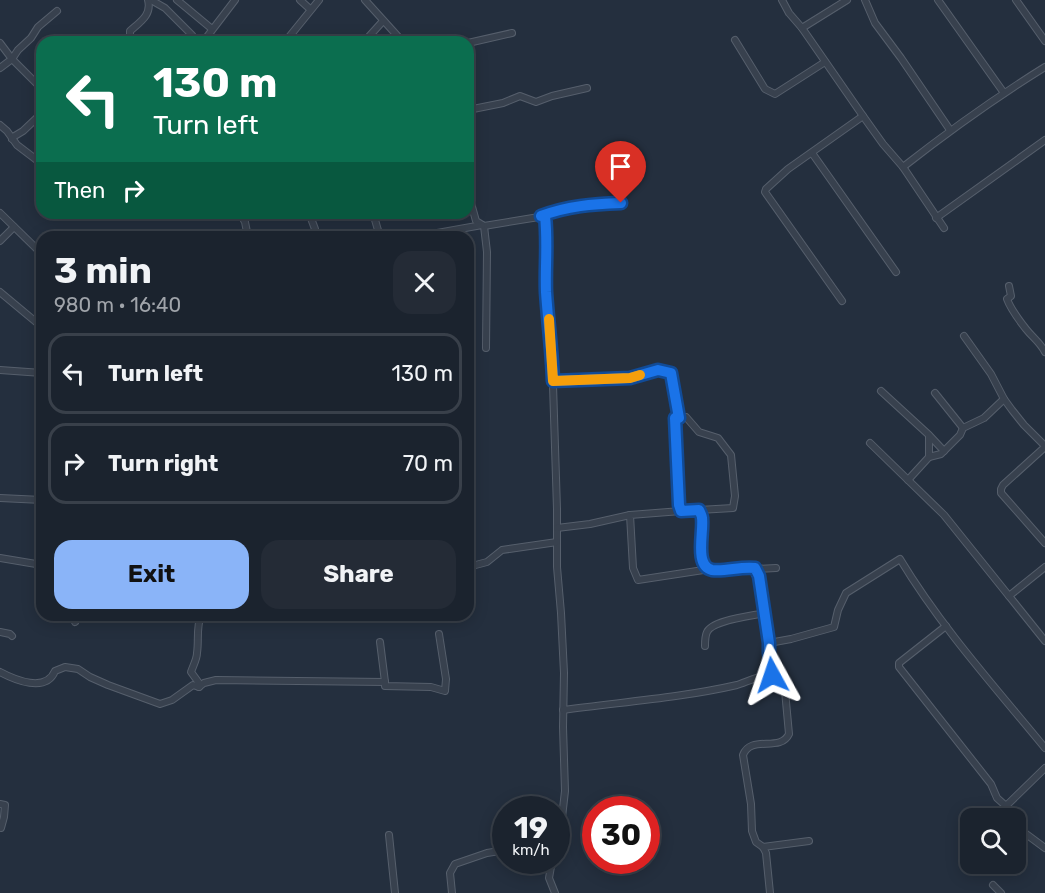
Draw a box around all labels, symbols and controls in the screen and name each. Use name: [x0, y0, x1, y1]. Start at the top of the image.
text: 130 m: [153, 58, 278, 108]
icon: left: [54, 60, 132, 138]
text: Turn left: [153, 109, 258, 141]
pin: [595, 141, 646, 203]
icon: arrive: [604, 150, 637, 183]
icon: right: [117, 174, 150, 207]
text: Then: [54, 177, 105, 204]
text: 3 min: [54, 249, 152, 292]
button: close: [393, 251, 456, 314]
text: 980 m · 16:40: [54, 293, 181, 317]
icon: left: [57, 357, 90, 390]
text: Turn left: [108, 360, 203, 387]
text: 130 m: [391, 360, 453, 387]
icon: right: [57, 447, 90, 480]
text: Turn right: [108, 450, 218, 477]
text: 70 m: [403, 450, 453, 477]
button: Exit: [54, 540, 249, 609]
button: Share: [261, 540, 456, 609]
position arrow: [740, 643, 804, 707]
speed limit sign: 30: [582, 796, 660, 874]
map controls: [960, 808, 1026, 874]
button: search: [960, 808, 1026, 874]
text: 19: [514, 810, 548, 846]
text: km/h: [512, 841, 550, 859]

